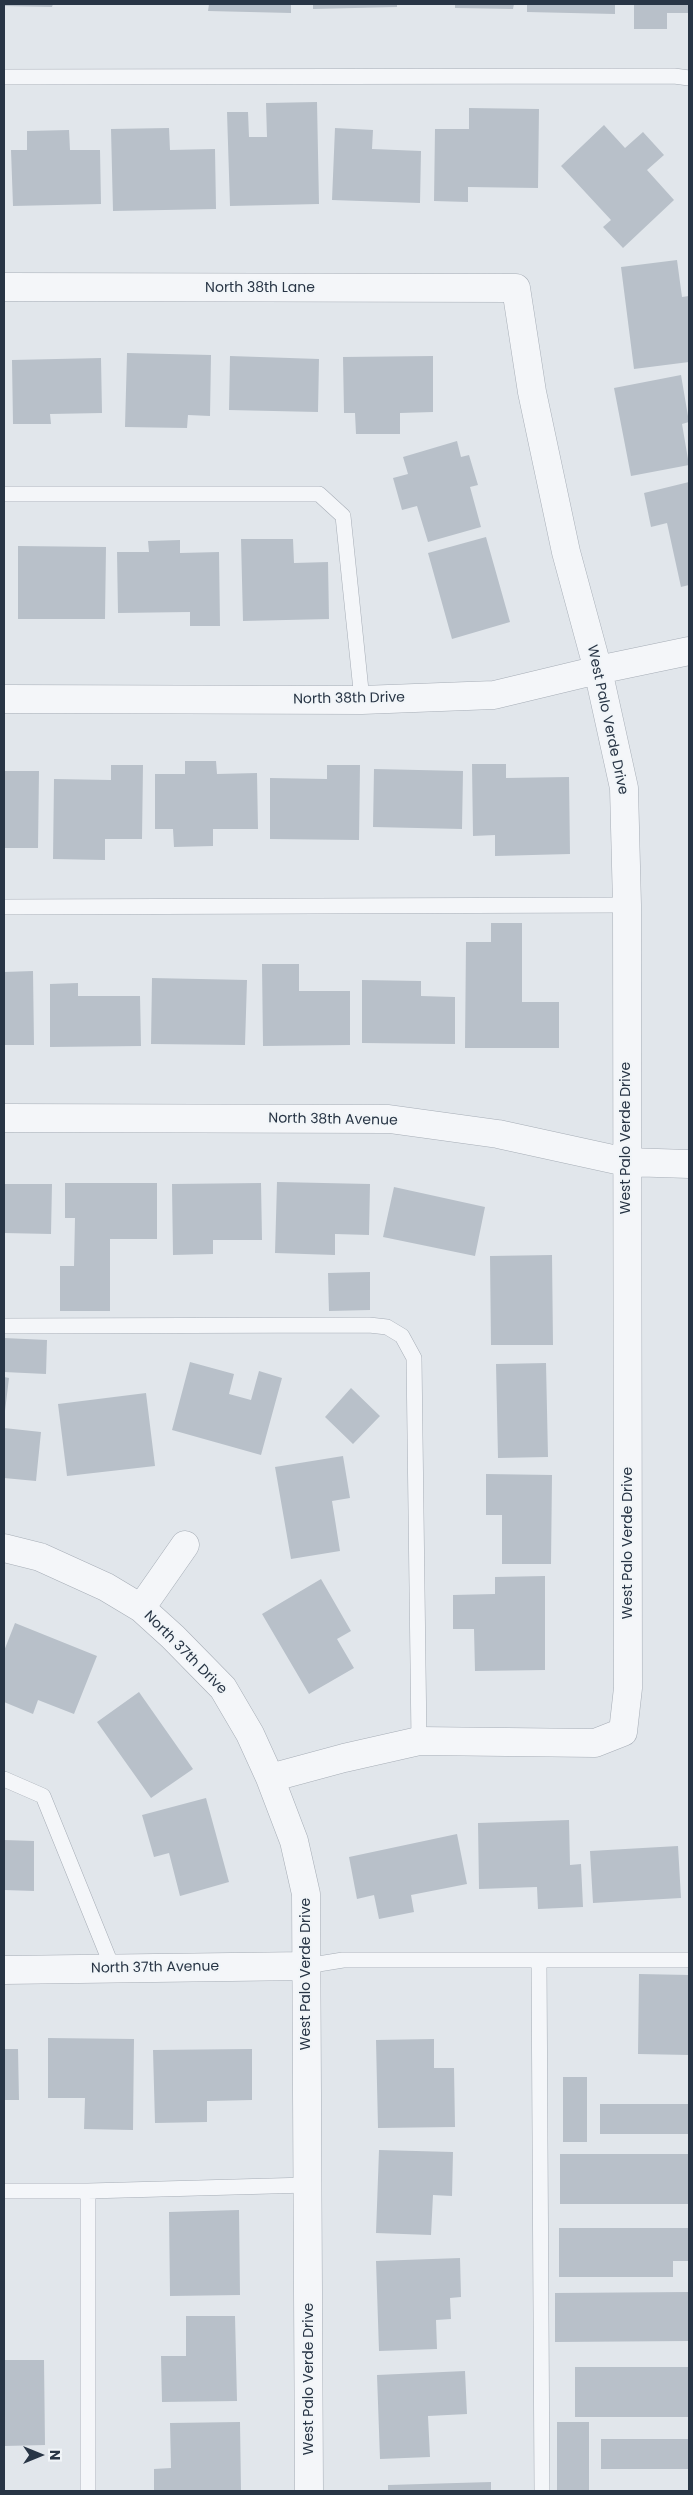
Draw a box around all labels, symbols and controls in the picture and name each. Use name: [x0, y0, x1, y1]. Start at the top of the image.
street label: North 38th Lane: [205, 280, 315, 296]
street label: West Palo Verde Drive: [583, 644, 631, 796]
street label: North 38th Drive: [293, 690, 405, 708]
street label: West Palo Verde Drive: [618, 1062, 634, 1214]
street label: North 38th Avenue: [268, 1110, 398, 1130]
street label: West Palo Verde Drive: [620, 1467, 636, 1619]
street label: North 37th Drive: [140, 1608, 230, 1698]
street label: West Palo Verde Drive: [298, 1898, 314, 2050]
street label: North 37th Avenue: [91, 1958, 219, 1978]
street label: West Palo Verde Drive: [301, 2303, 317, 2455]
north arrow: [15, 2430, 65, 2480]
text: N: [45, 2450, 65, 2460]

